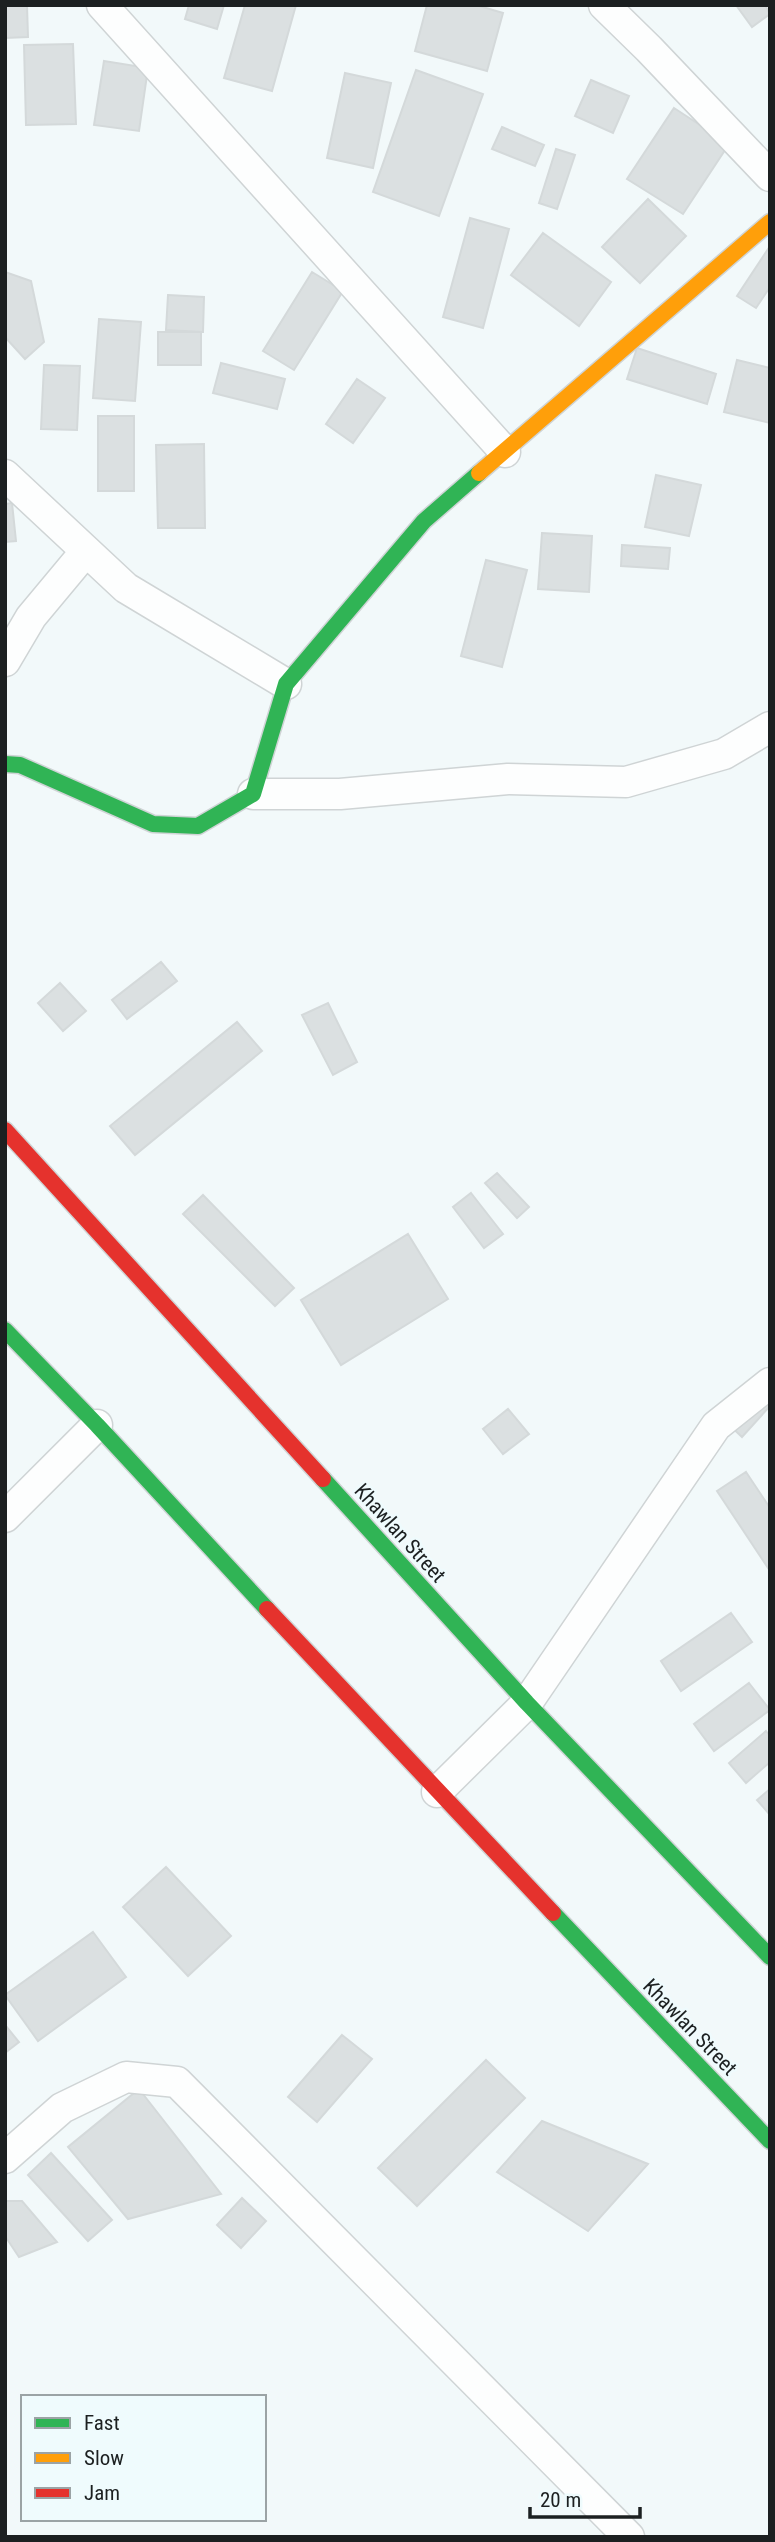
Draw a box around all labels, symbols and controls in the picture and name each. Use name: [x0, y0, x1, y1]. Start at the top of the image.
street label: Khawlan Street: [349, 1479, 451, 1587]
street label: Khawlan Street: [638, 1974, 742, 2080]
legend: [21, 2395, 266, 2521]
text: Fast: [84, 2411, 120, 2435]
text: Slow: [84, 2446, 124, 2470]
scale bar: [530, 2476, 640, 2520]
text: Jam: [84, 2481, 120, 2505]
text: 20 m: [540, 2488, 581, 2512]

